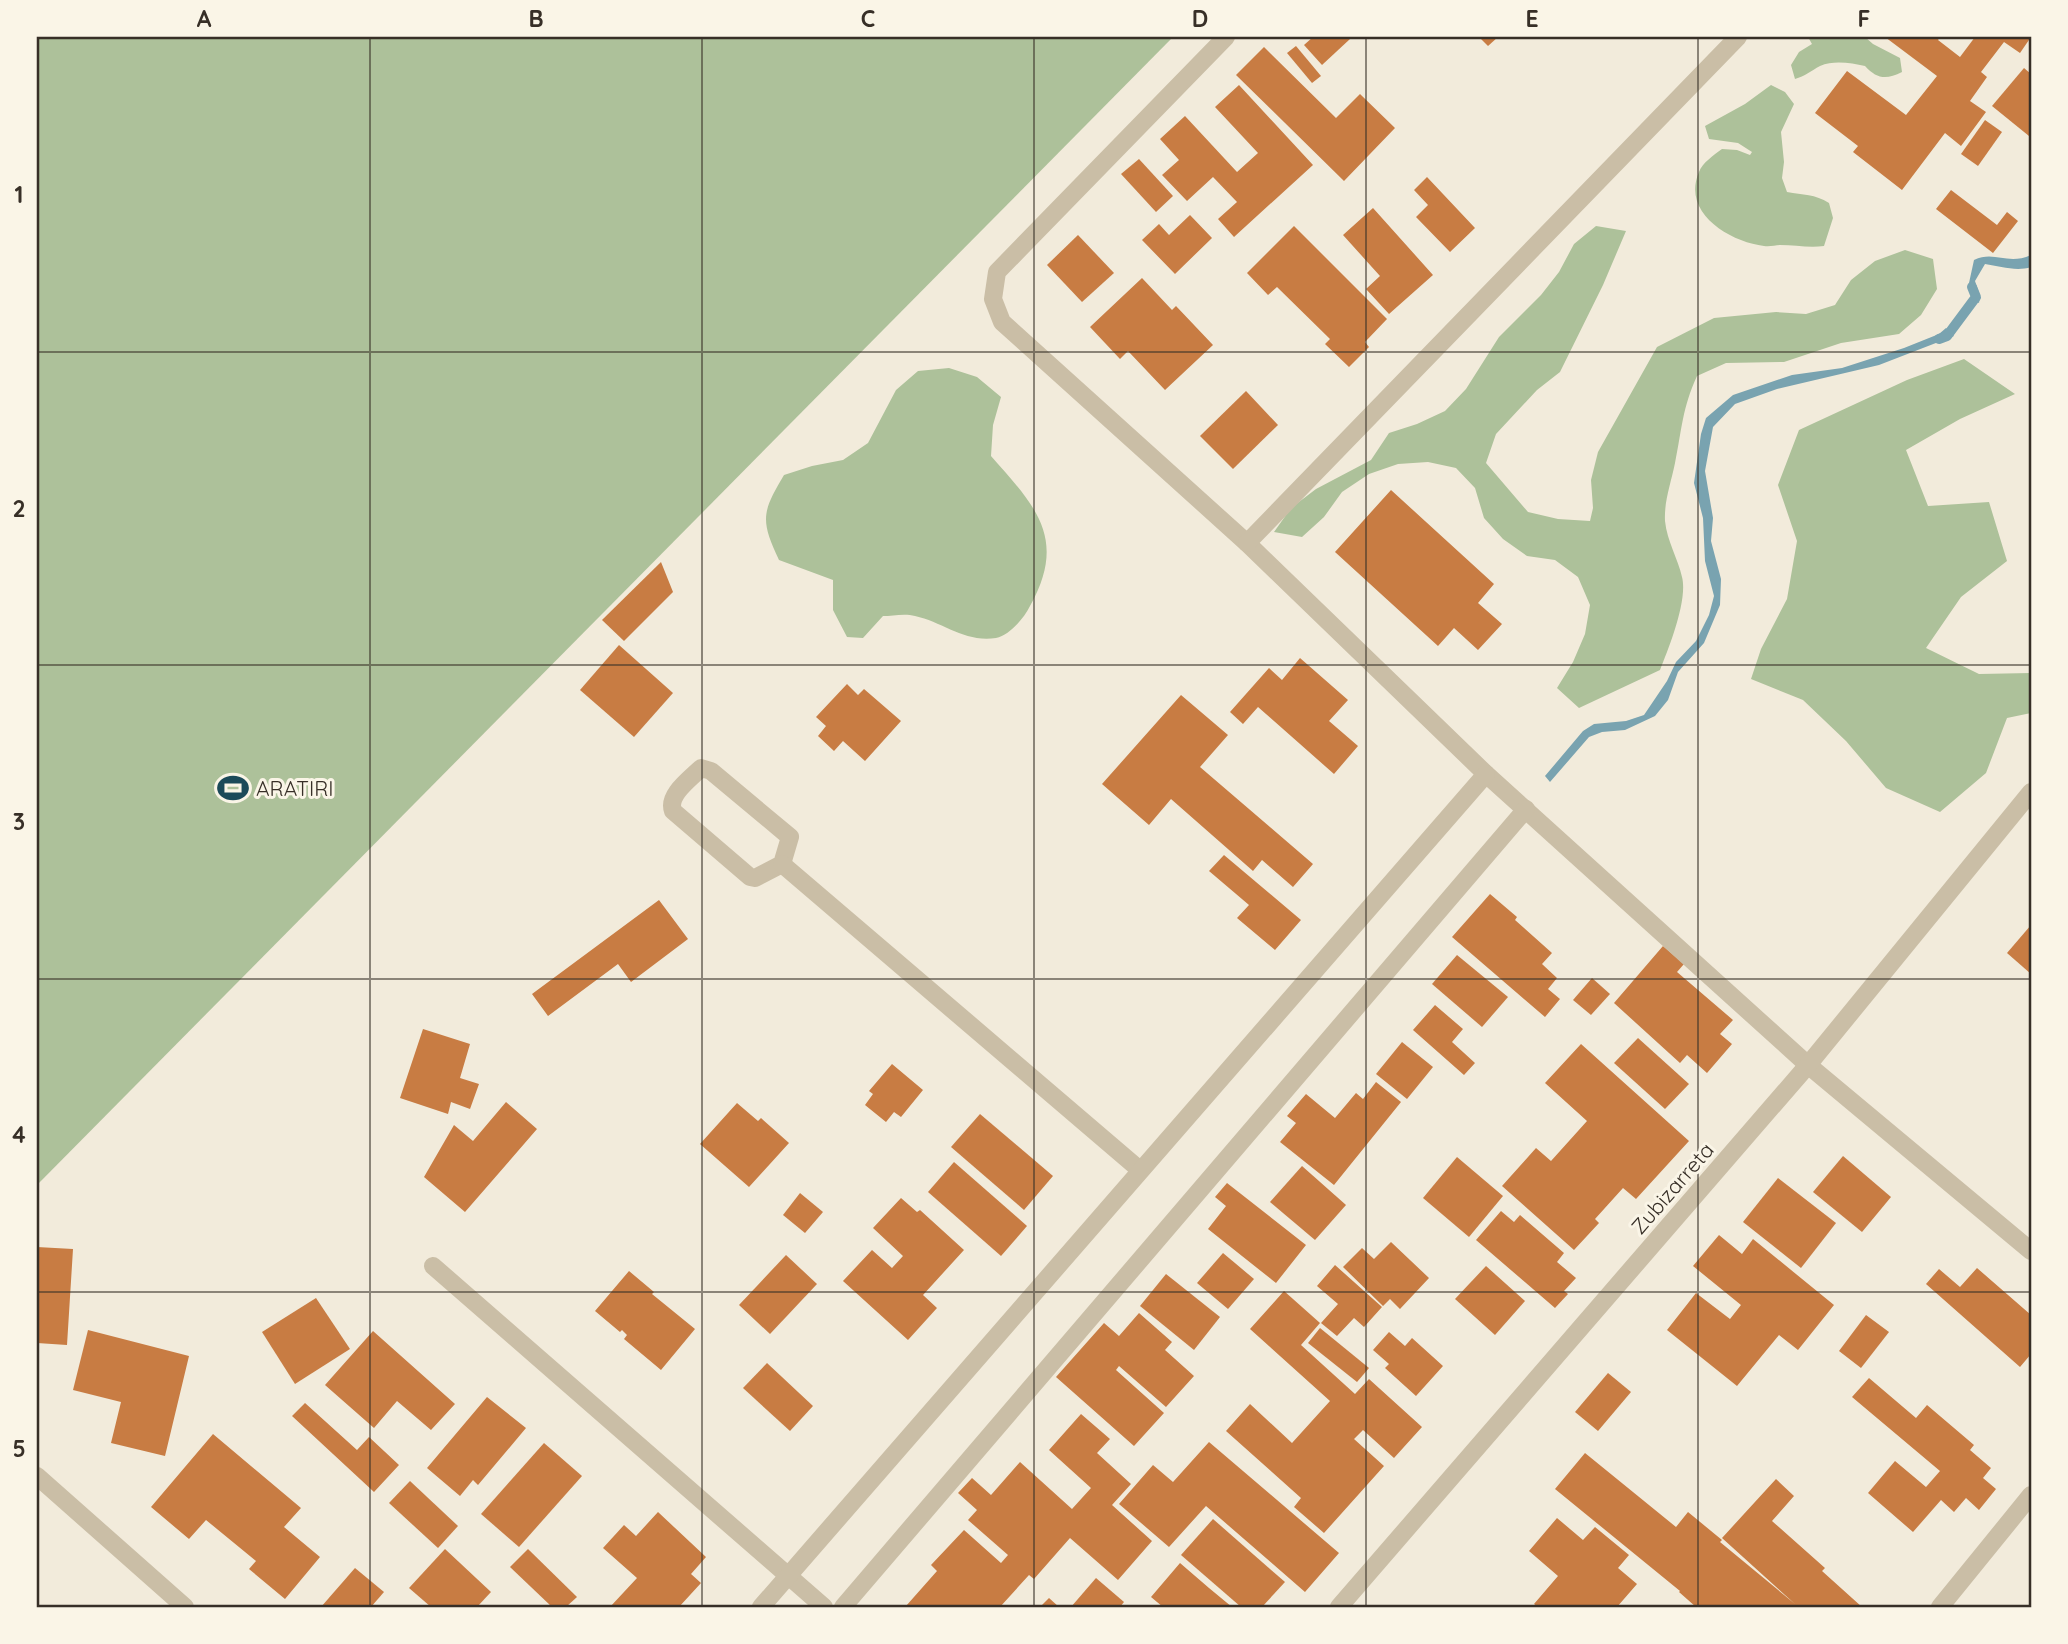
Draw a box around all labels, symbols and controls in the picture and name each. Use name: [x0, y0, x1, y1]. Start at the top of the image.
text: A: [197, 4, 212, 33]
text: B: [528, 4, 544, 33]
text: C: [861, 4, 875, 33]
text: D: [1192, 4, 1208, 33]
text: E: [1525, 4, 1539, 33]
text: F: [1858, 4, 1870, 33]
text: 1: [15, 180, 23, 209]
text: 2: [12, 494, 26, 523]
sports icon: ARATIRI: [216, 771, 250, 805]
place label: ARATIRI: [256, 775, 333, 801]
text: 3: [13, 807, 25, 836]
text: 4: [12, 1120, 26, 1149]
street label: Zubizarreta: [1625, 1137, 1719, 1239]
text: 5: [12, 1434, 26, 1463]

